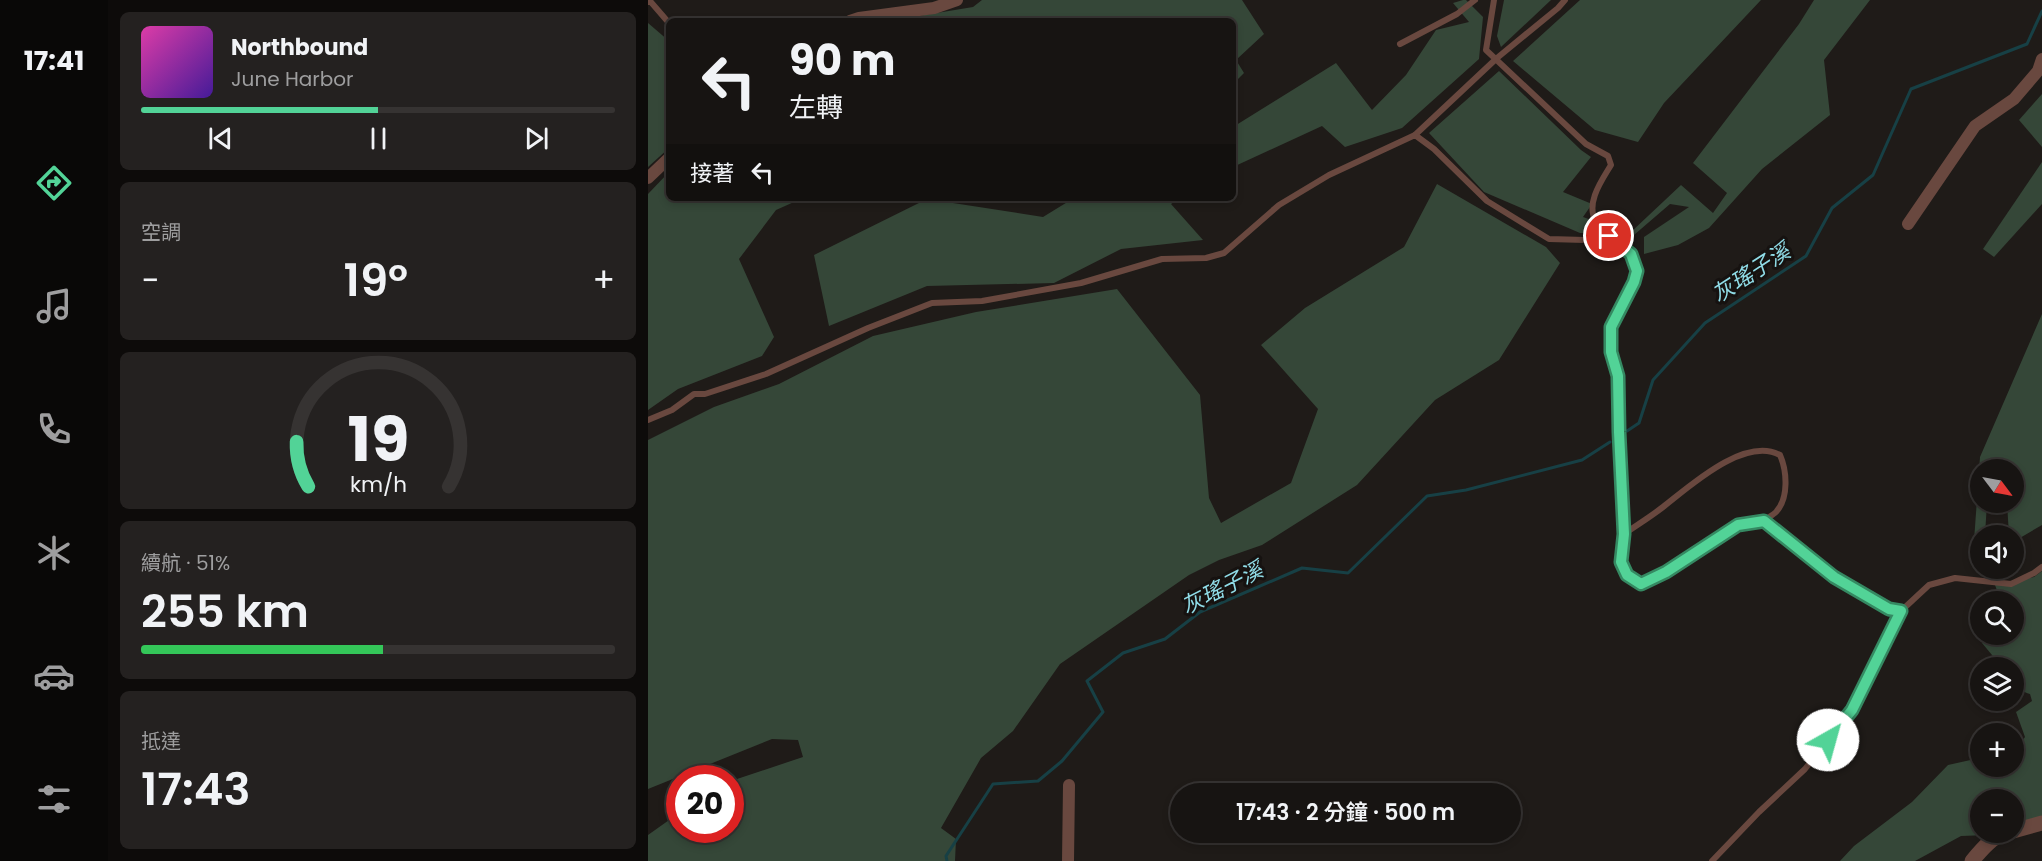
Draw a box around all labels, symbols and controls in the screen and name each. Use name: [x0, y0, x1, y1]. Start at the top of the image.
text: 90 m: [789, 31, 896, 90]
text: Northbound: [231, 32, 368, 63]
text: 17:41: [24, 42, 84, 79]
icon: left: [690, 42, 768, 120]
text: June Harbor: [231, 65, 354, 93]
text: 左轉: [789, 89, 843, 126]
icon: previous: [204, 122, 237, 155]
icon: pause: [362, 122, 395, 155]
icon: next: [520, 122, 553, 155]
icon: left: [746, 156, 779, 189]
text: 接著: [690, 158, 734, 189]
icon: directions: [33, 162, 75, 204]
pin: [1583, 210, 1634, 261]
text: 空調: [141, 218, 181, 246]
icon: arrive: [1592, 219, 1625, 252]
water label: 灰瑤子溪: [1706, 234, 1799, 310]
text: 19°: [344, 249, 408, 312]
text: −: [141, 257, 159, 304]
text: +: [592, 257, 615, 304]
icon: music: [33, 285, 75, 327]
text: 19: [347, 396, 409, 484]
icon: phone: [33, 408, 75, 450]
north arrow: [1970, 459, 2024, 513]
map controls: [1970, 459, 2024, 843]
text: km/h: [349, 470, 407, 501]
button: sound: [1970, 525, 2024, 579]
icon: climate: [33, 532, 75, 574]
text: 續航 · 51%: [141, 549, 230, 577]
water label: 灰瑤子溪: [1176, 553, 1271, 622]
text: 255 km: [141, 580, 309, 643]
button: search: [1970, 591, 2024, 645]
icon: car: [33, 655, 75, 697]
button: layers: [1970, 657, 2024, 711]
position arrow: [1796, 708, 1860, 772]
button: +: [1970, 723, 2024, 777]
text: 抵達: [141, 727, 181, 755]
text: 17:43: [141, 758, 251, 821]
speed limit sign: 20: [666, 765, 744, 843]
icon: filters: [33, 778, 75, 820]
button: −: [1970, 789, 2024, 843]
text: 17:43 · 2 分鐘 · 500 m: [1236, 797, 1455, 828]

